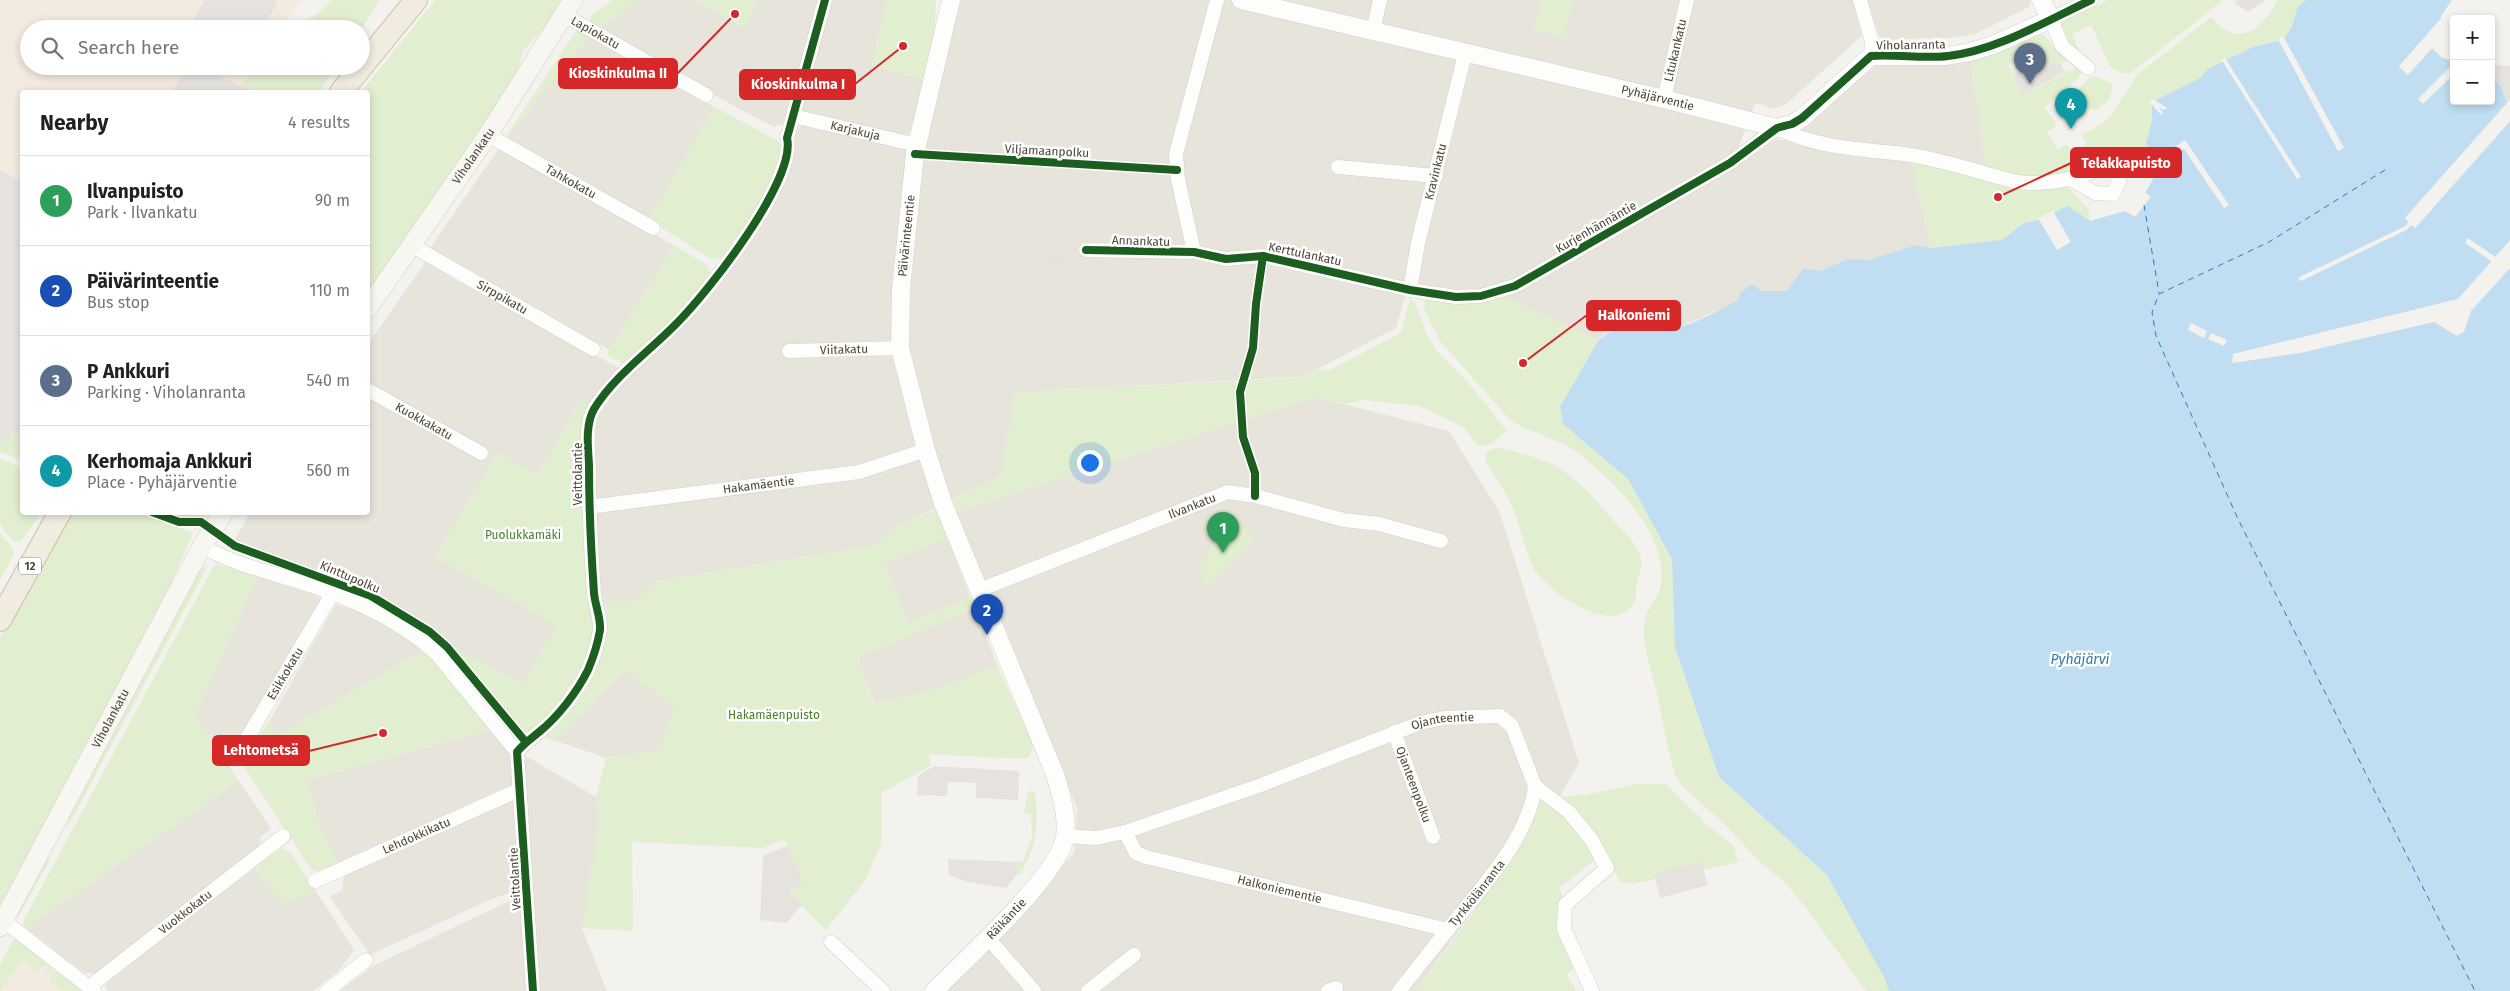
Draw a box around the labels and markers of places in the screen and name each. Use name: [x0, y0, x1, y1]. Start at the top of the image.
pin: 3: [2014, 43, 2046, 84]
callout: Kioskinkulma II: [559, 59, 677, 88]
callout: Kioskinkulma I: [740, 70, 855, 99]
pin: 4: [2055, 88, 2087, 129]
callout: Telakkapuisto: [2071, 148, 2181, 177]
callout: Halkoniemi: [1587, 301, 1680, 330]
pin: 1: [1207, 512, 1239, 553]
pin: 2: [971, 594, 1003, 635]
callout: Lehtometsä: [213, 736, 309, 765]

